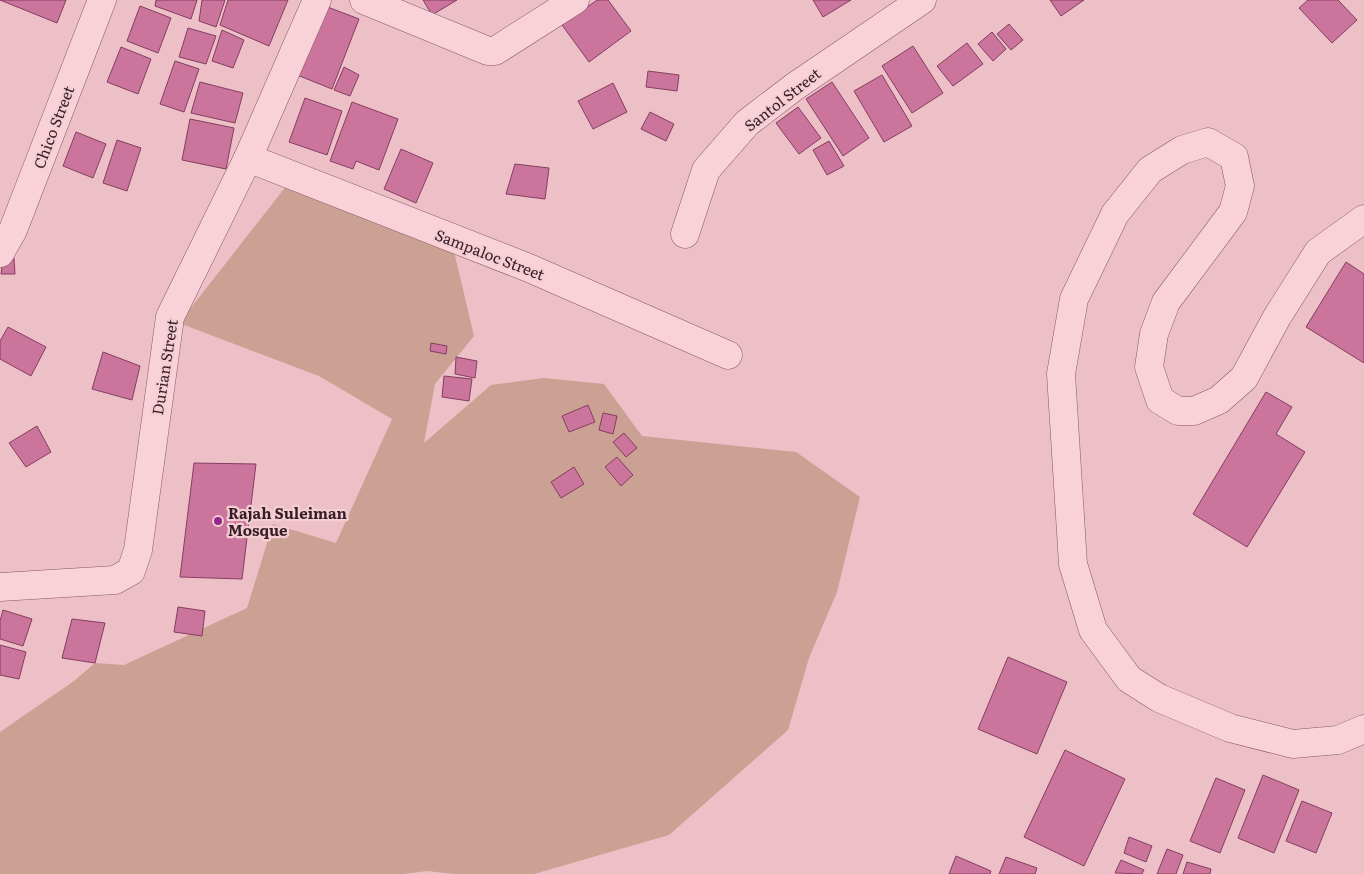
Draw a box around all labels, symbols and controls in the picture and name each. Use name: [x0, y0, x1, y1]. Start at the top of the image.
street label: Santol Street: [739, 62, 825, 136]
street label: Chico Street: [27, 82, 79, 172]
street label: Sampaloc Street: [432, 223, 548, 285]
street label: Durian Street: [145, 317, 183, 417]
place label: Rajah Suleiman Mosque: [228, 501, 348, 541]
marker: Rajah Suleiman Mosque: [212, 515, 224, 527]

